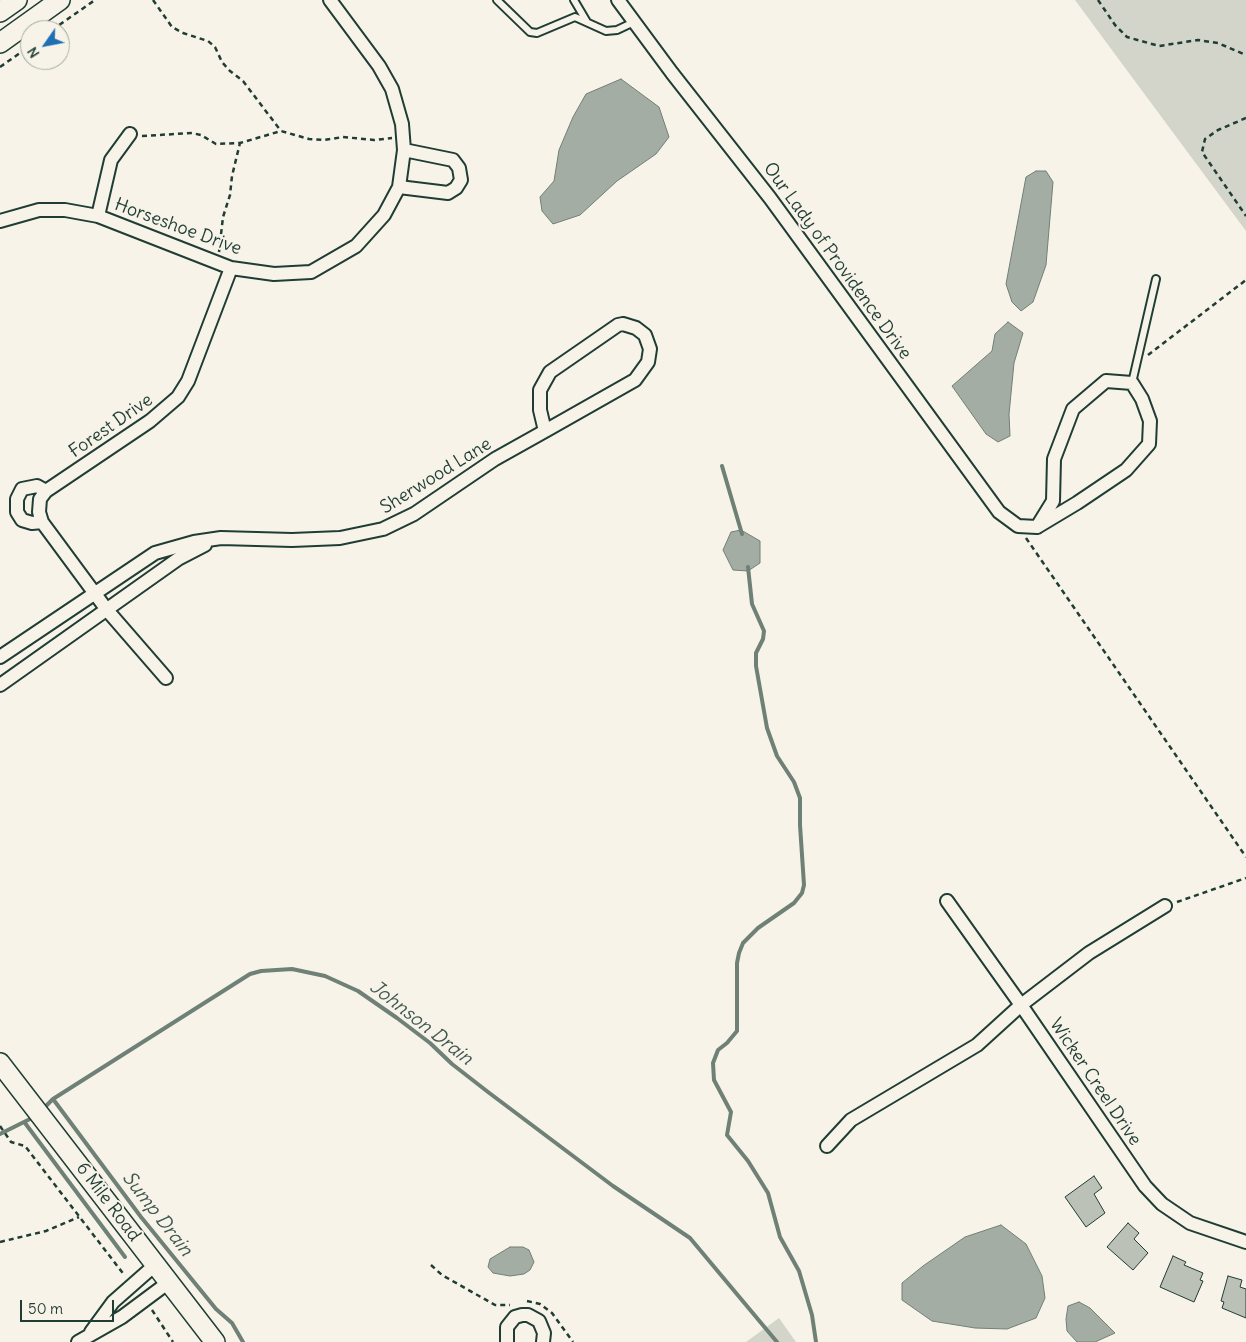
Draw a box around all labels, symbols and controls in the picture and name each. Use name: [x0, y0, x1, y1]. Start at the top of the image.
north arrow: [20, 20, 70, 70]
text: N: [23, 44, 43, 62]
street label: Our Lady of Providence Drive: [758, 158, 916, 364]
street label: Horseshoe Drive: [112, 194, 244, 260]
street label: Forest Drive: [65, 389, 157, 463]
street label: Sherwood Lane: [377, 433, 495, 519]
water label: Johnson Drain: [365, 976, 477, 1070]
street label: Wicker Creel Drive: [1044, 1014, 1146, 1150]
street label: 6 Mile Road: [71, 1158, 145, 1246]
water label: Sump Drain: [117, 1167, 197, 1261]
scale bar: [22, 1290, 116, 1322]
text: 50 m: [28, 1299, 63, 1318]

